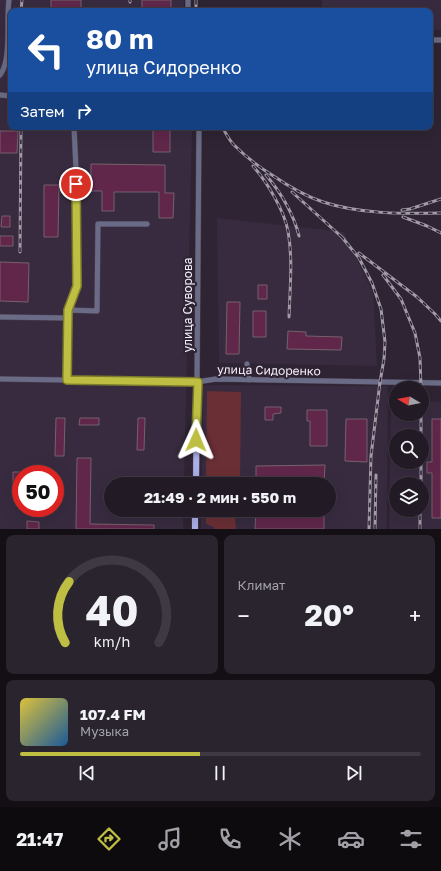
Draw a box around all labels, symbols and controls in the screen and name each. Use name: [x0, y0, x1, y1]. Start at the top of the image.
text: 80 m: [86, 22, 154, 55]
icon: left: [20, 24, 72, 76]
text: улица Сидоренко: [86, 56, 241, 78]
icon: right: [73, 100, 95, 122]
text: Затем: [20, 102, 65, 120]
pin: [59, 167, 93, 201]
icon: arrive: [65, 173, 87, 195]
street label: улица Суворова: [180, 257, 195, 353]
street label: улица Сидоренко: [217, 362, 321, 378]
north arrow: [389, 381, 429, 421]
map controls: [389, 381, 429, 517]
position arrow: [175, 419, 217, 461]
button: search: [389, 429, 429, 469]
speed limit sign: 50: [12, 465, 64, 517]
button: layers: [389, 477, 429, 517]
text: 21:49 · 2 мин · 550 m: [144, 488, 296, 506]
text: Климат: [238, 577, 285, 593]
text: 40: [85, 584, 138, 634]
text: 20°: [305, 597, 354, 633]
text: −: [238, 602, 250, 629]
text: +: [409, 602, 421, 629]
text: km/h: [94, 632, 130, 649]
text: 107.4 FM: [80, 705, 146, 723]
text: Музыка: [80, 723, 129, 739]
icon: previous: [76, 762, 98, 784]
icon: pause: [209, 762, 231, 784]
icon: next: [343, 762, 365, 784]
icon: directions: [95, 825, 123, 853]
icon: music: [156, 825, 184, 853]
icon: phone: [216, 825, 244, 853]
icon: climate: [276, 825, 304, 853]
icon: car: [337, 825, 365, 853]
icon: filters: [397, 825, 425, 853]
text: 21:47: [16, 828, 63, 850]

